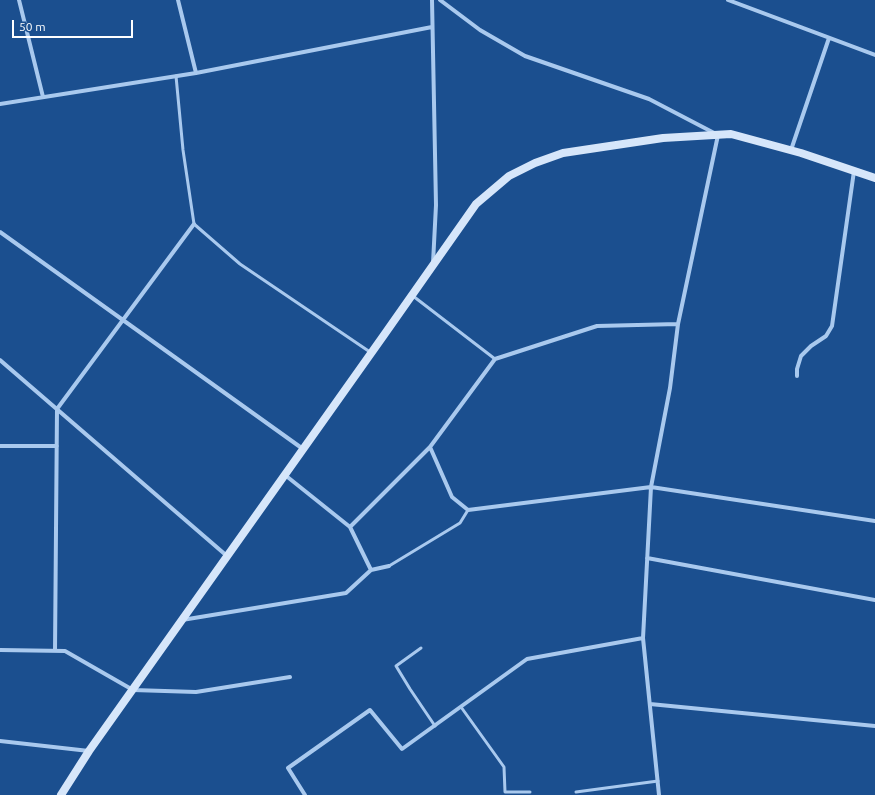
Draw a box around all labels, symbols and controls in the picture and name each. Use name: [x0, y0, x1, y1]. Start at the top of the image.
scale bar: [14, 12, 135, 38]
text: 50 m: [19, 20, 46, 33]

